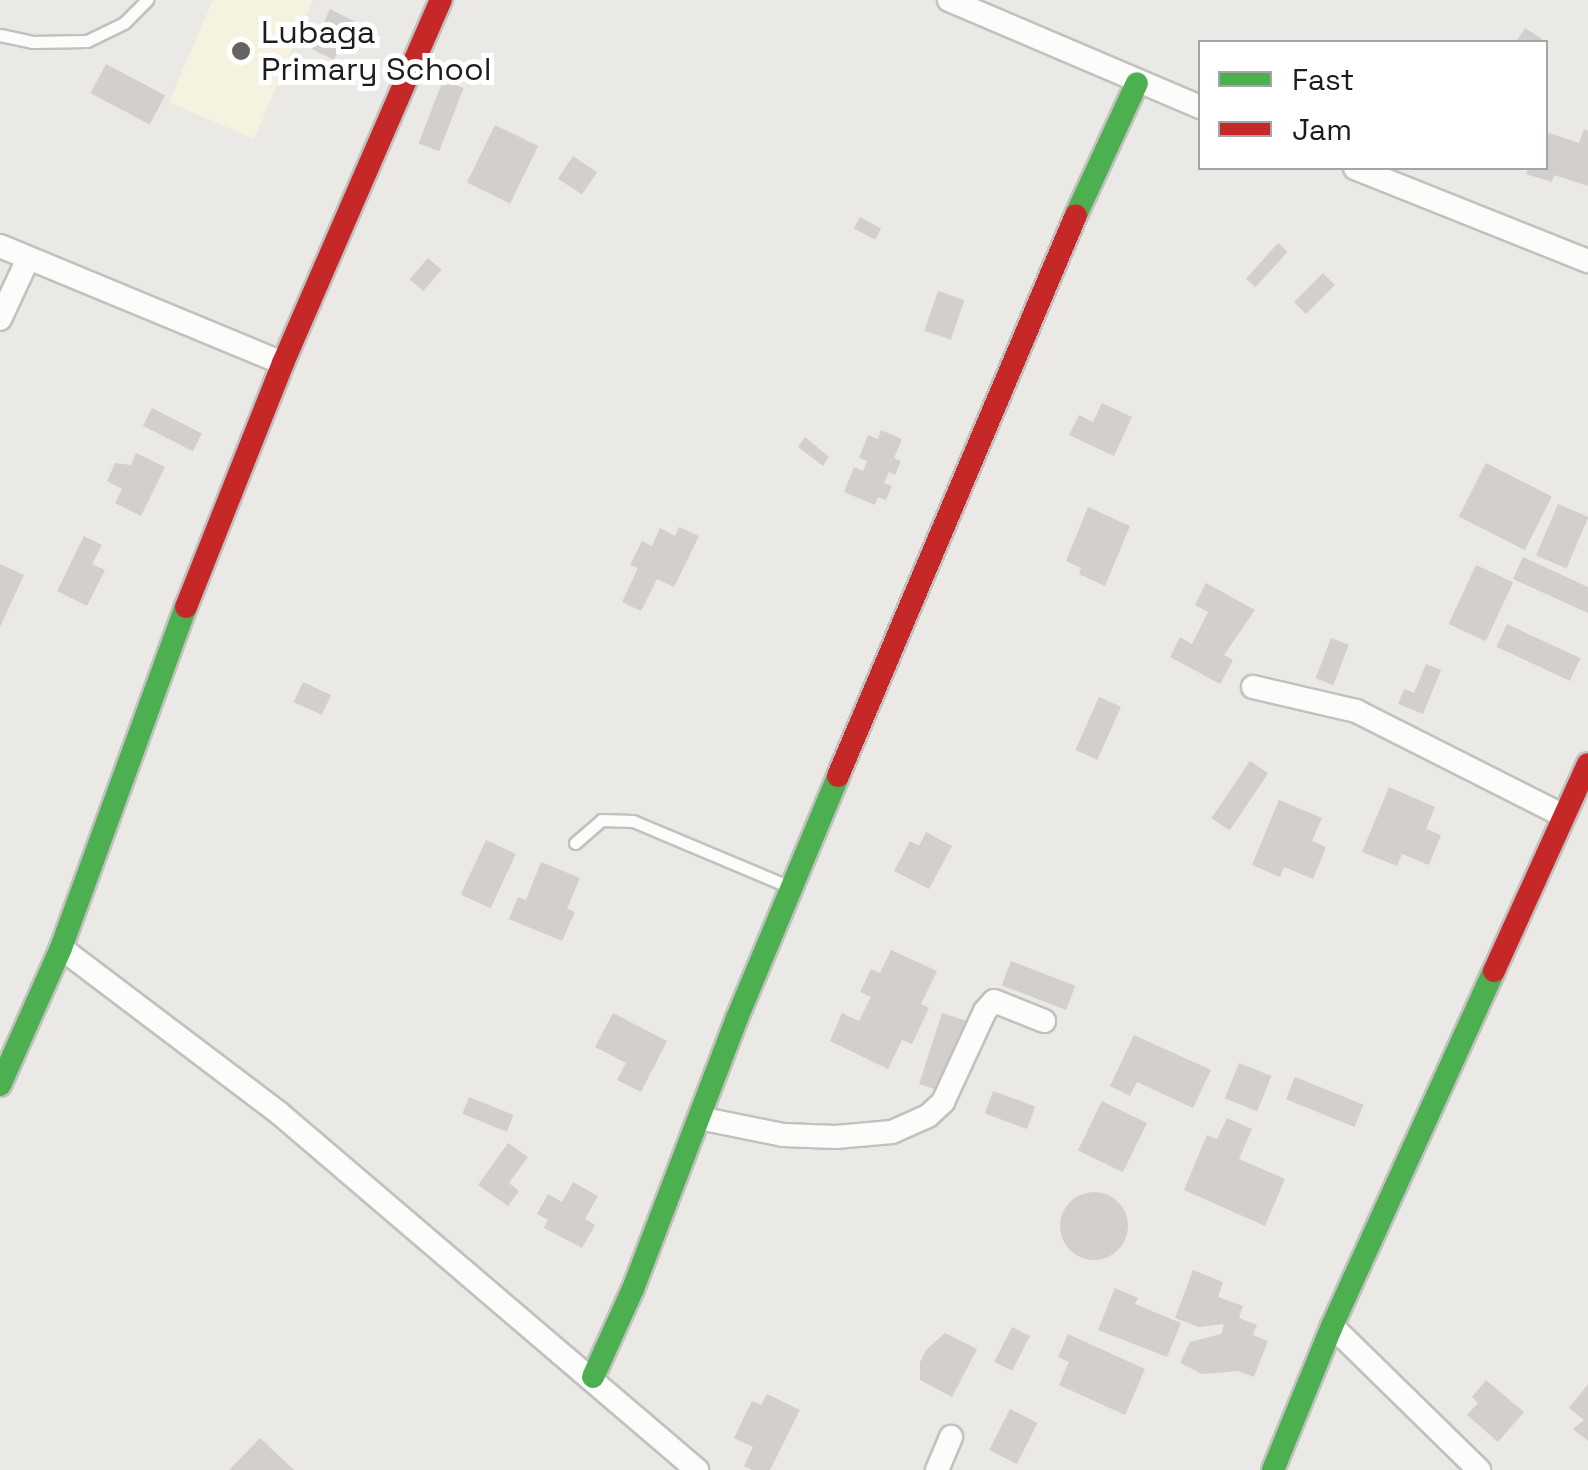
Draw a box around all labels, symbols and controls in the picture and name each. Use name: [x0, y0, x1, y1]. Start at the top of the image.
place label: Lubaga Primary School: [261, 14, 492, 89]
marker: Lubaga Primary School: [230, 40, 252, 62]
legend: [1198, 40, 1548, 170]
text: Fast: [1292, 60, 1354, 99]
text: Jam: [1292, 110, 1352, 149]

